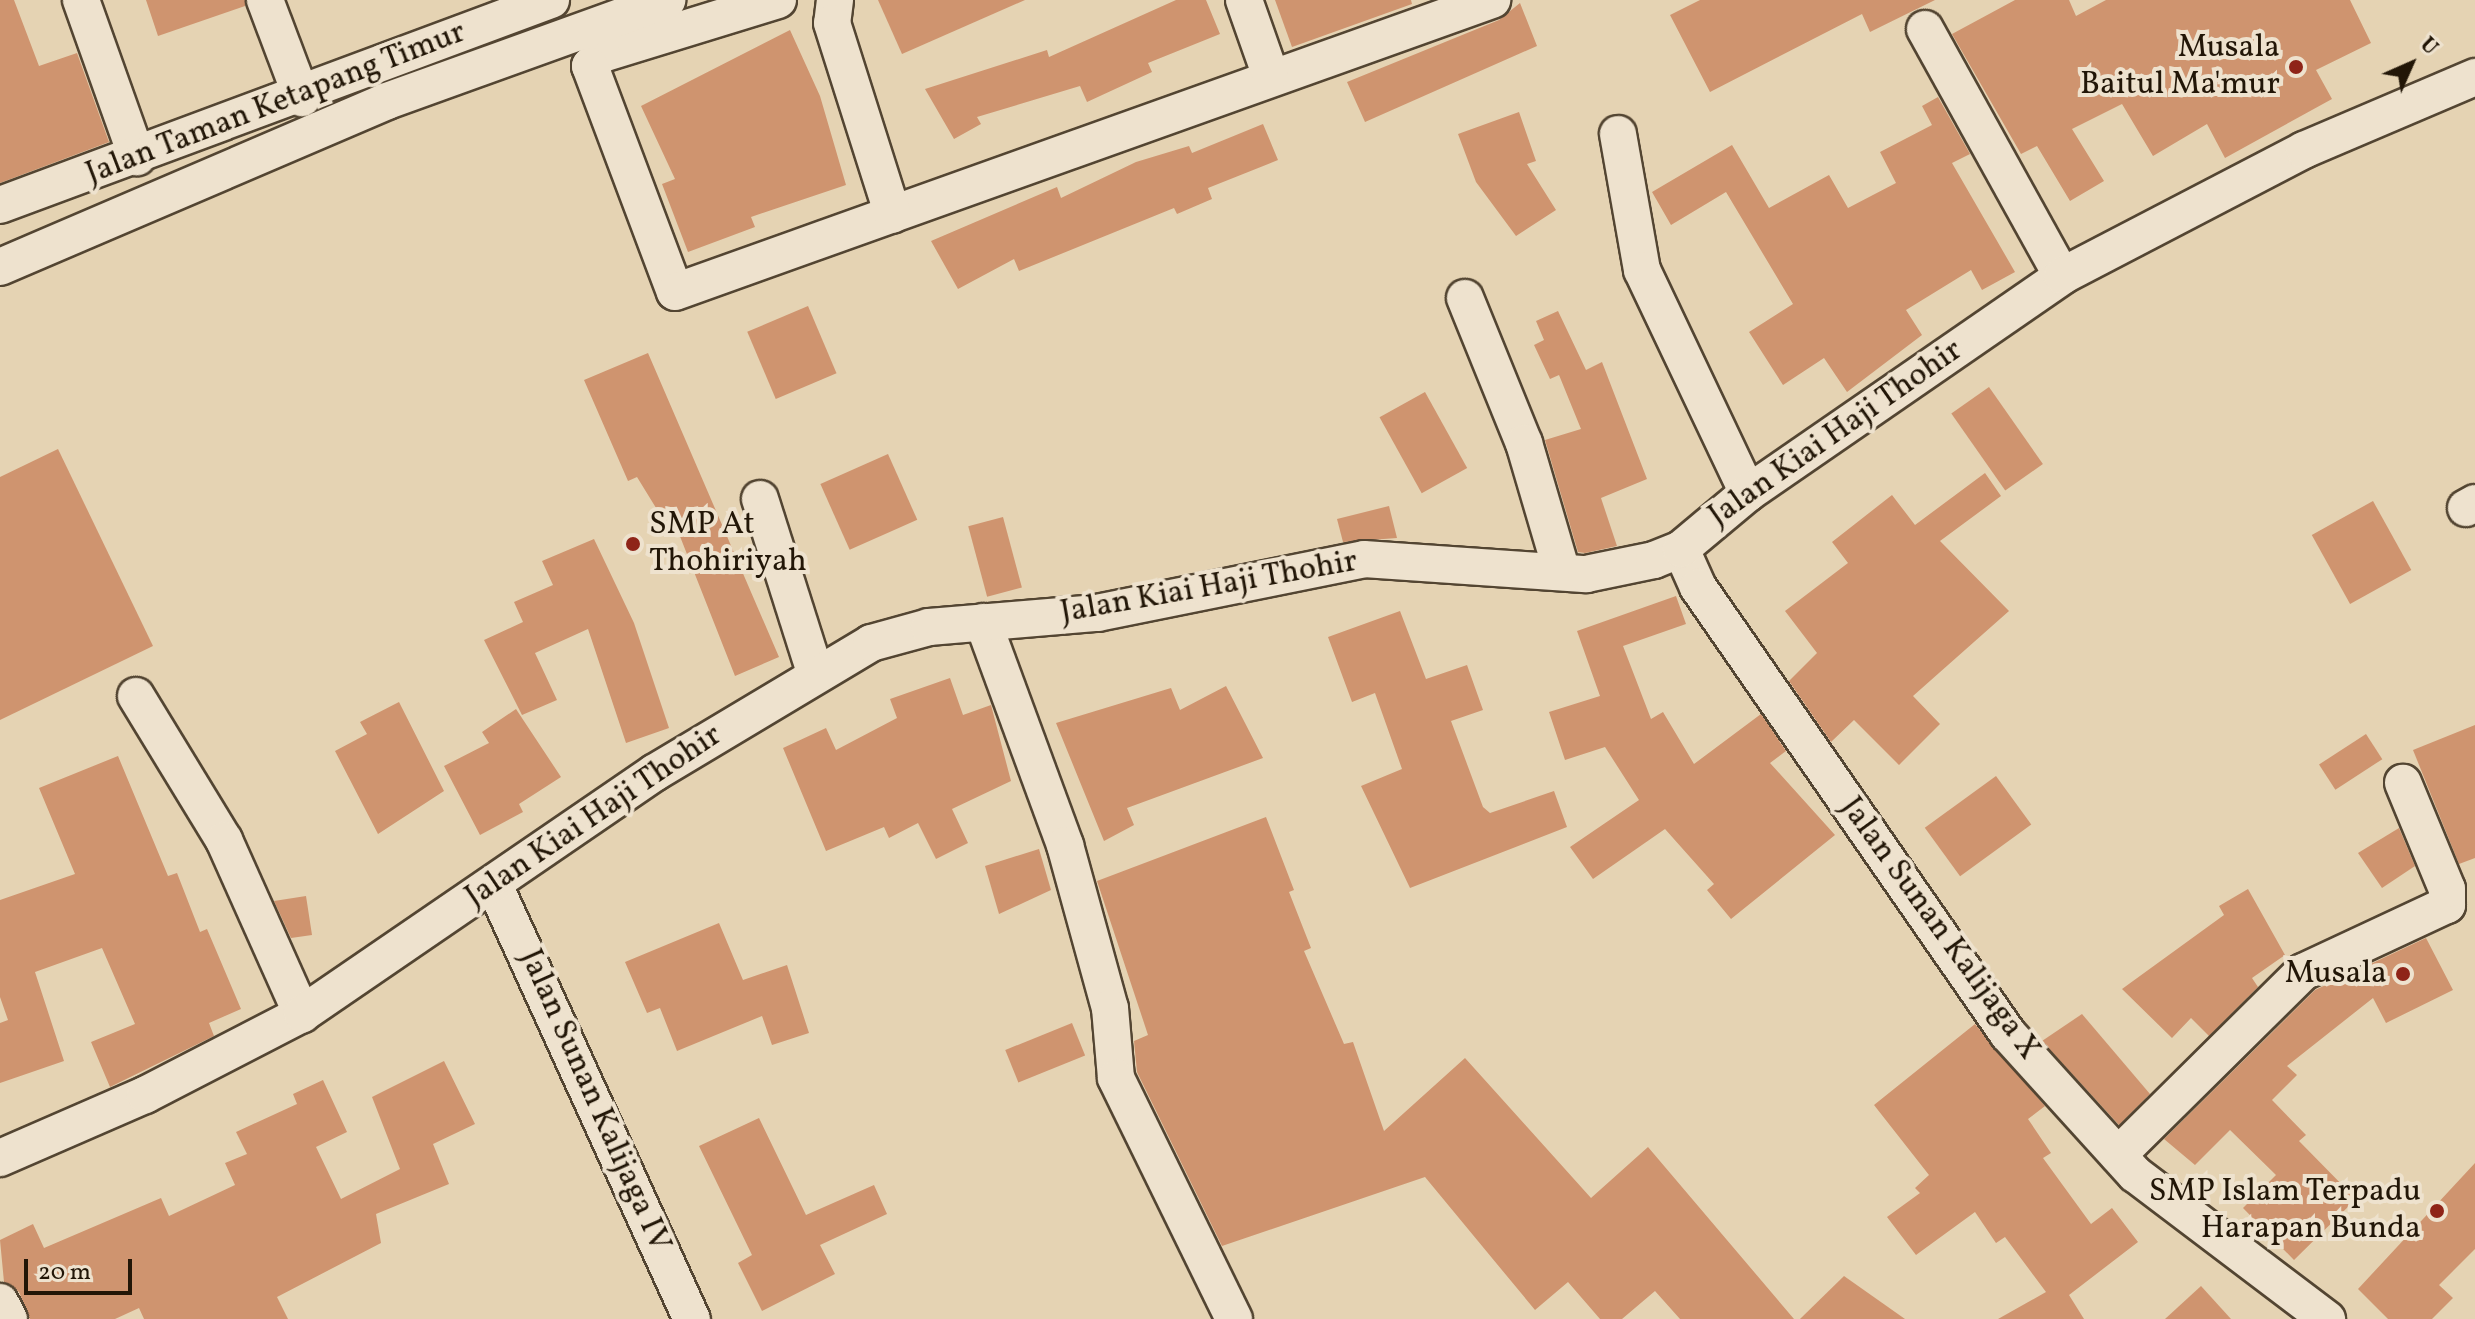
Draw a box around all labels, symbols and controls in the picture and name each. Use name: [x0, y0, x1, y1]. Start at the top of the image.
street label: Jalan Taman Ketapang Timur: [80, 13, 472, 195]
north arrow: [2371, 24, 2451, 104]
place label: Musala Baitul Ma'mur: [2080, 30, 2280, 105]
text: U: [2412, 30, 2445, 63]
marker: Musala Baitul Ma'mur: [2287, 58, 2305, 76]
street label: Jalan Kiai Haji Thohir: [1701, 332, 1971, 536]
place label: SMP At Thohiriyah: [649, 507, 807, 582]
marker: SMP At Thohiriyah: [624, 535, 642, 553]
street label: Jalan Kiai Haji Thohir: [1057, 543, 1361, 633]
street label: Jalan Kiai Haji Thohir: [458, 717, 730, 917]
street label: Jalan Sunan Kalijaga X: [1831, 790, 2047, 1068]
street label: Jalan Sunan Kalijaga IV: [510, 944, 678, 1258]
place label: Musala: [2285, 955, 2387, 993]
marker: Musala: [2394, 965, 2412, 983]
place label: SMP Islam Terpadu Harapan Bunda: [2148, 1174, 2421, 1249]
marker: SMP Islam Terpadu Harapan Bunda: [2428, 1202, 2446, 1220]
scale bar: [28, 1243, 136, 1293]
text: 20 m: [38, 1256, 91, 1290]

